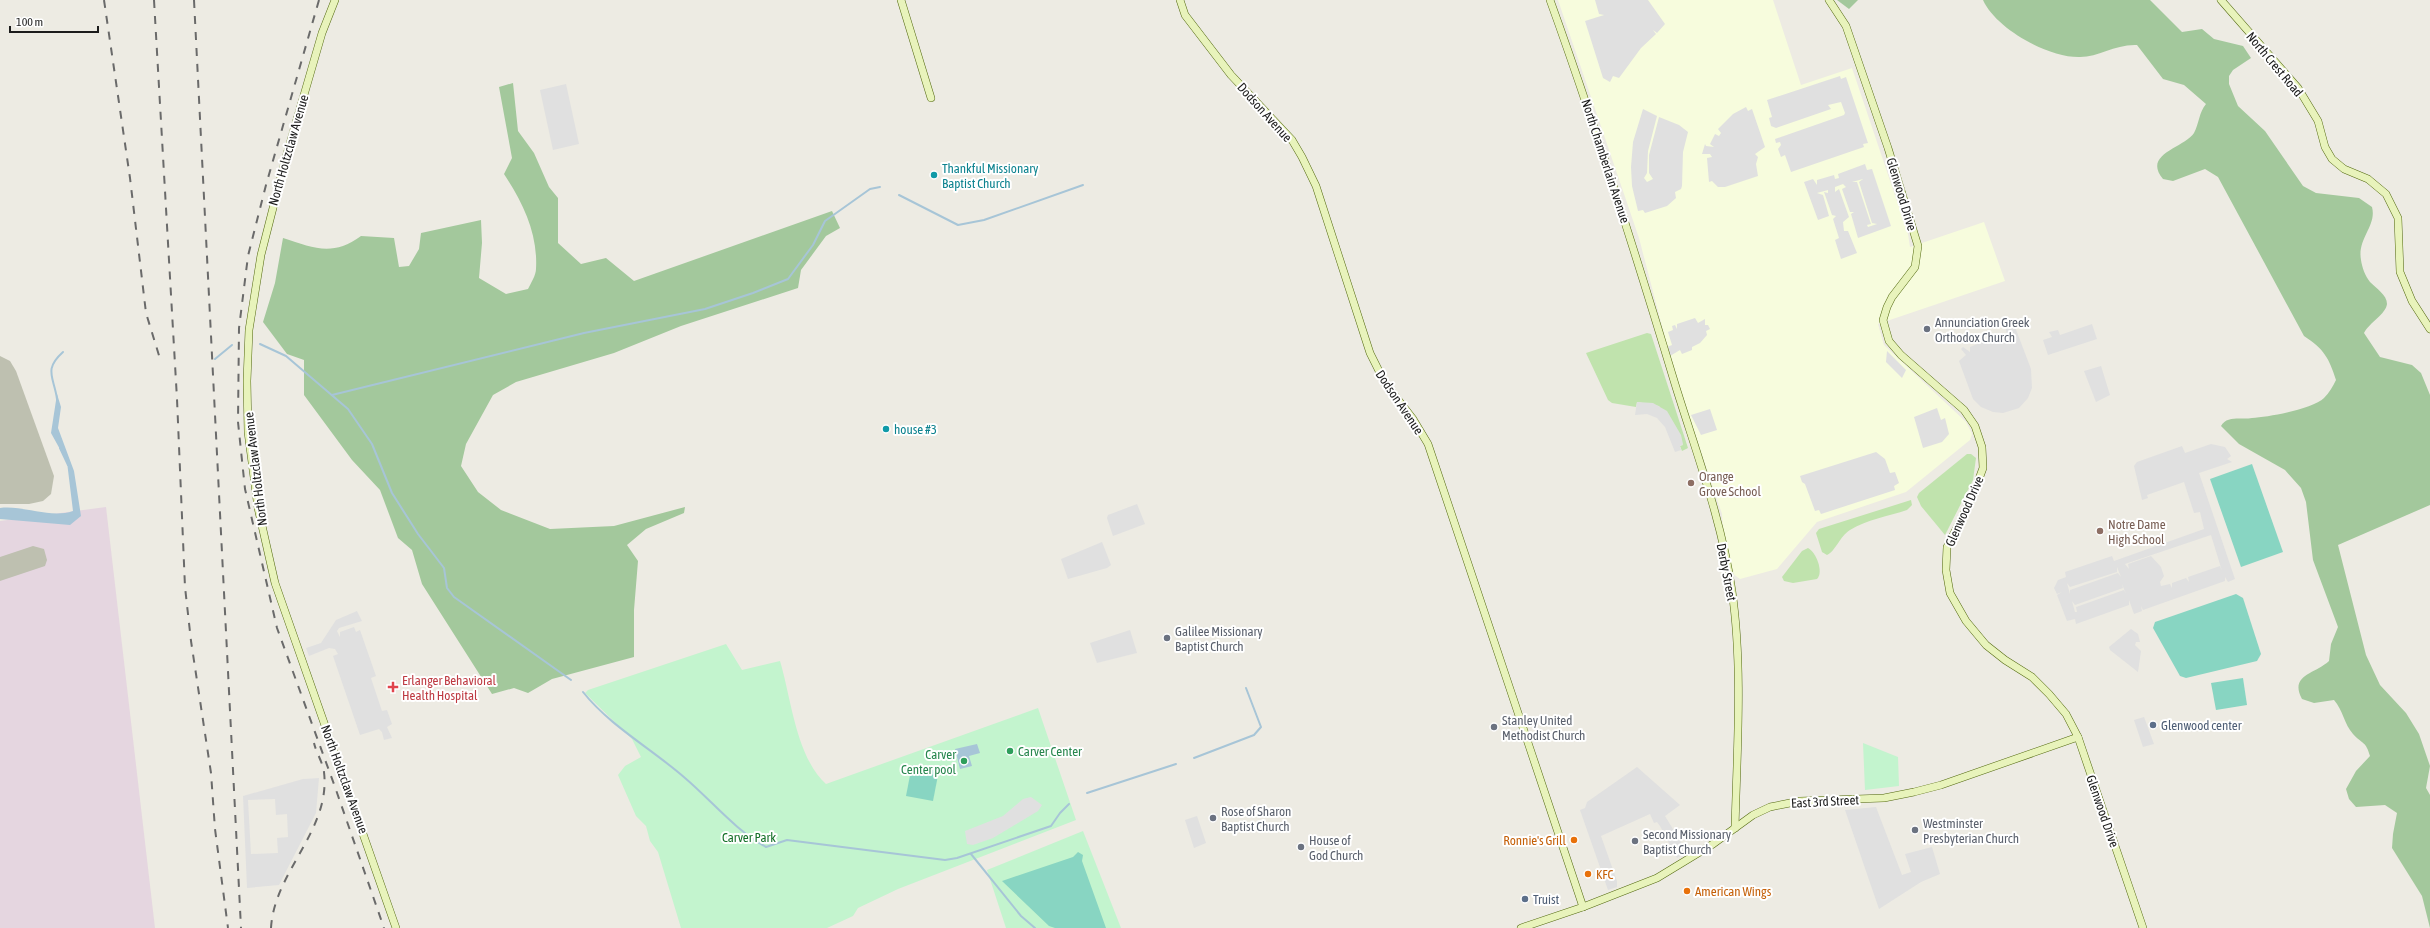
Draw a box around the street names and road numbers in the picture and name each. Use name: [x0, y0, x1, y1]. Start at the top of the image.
street label: North Crest Road: [2243, 29, 2306, 100]
street label: Dodson Avenue: [1234, 80, 1295, 145]
street label: North Holtzclaw Avenue: [265, 93, 312, 207]
street label: North Chamberlain Avenue: [1578, 97, 1633, 225]
street label: Glenwood Drive: [1883, 156, 1920, 232]
street label: Dodson Avenue: [1373, 367, 1427, 437]
street label: North Holtzclaw Avenue: [241, 411, 270, 527]
street label: Glenwood Drive: [1942, 474, 1987, 549]
street label: Derby Street: [1714, 542, 1740, 603]
street label: North Holtzclaw Avenue: [318, 723, 371, 836]
street label: Glenwood Drive: [2083, 773, 2122, 849]
street label: East 3rd Street: [1791, 792, 1860, 811]

